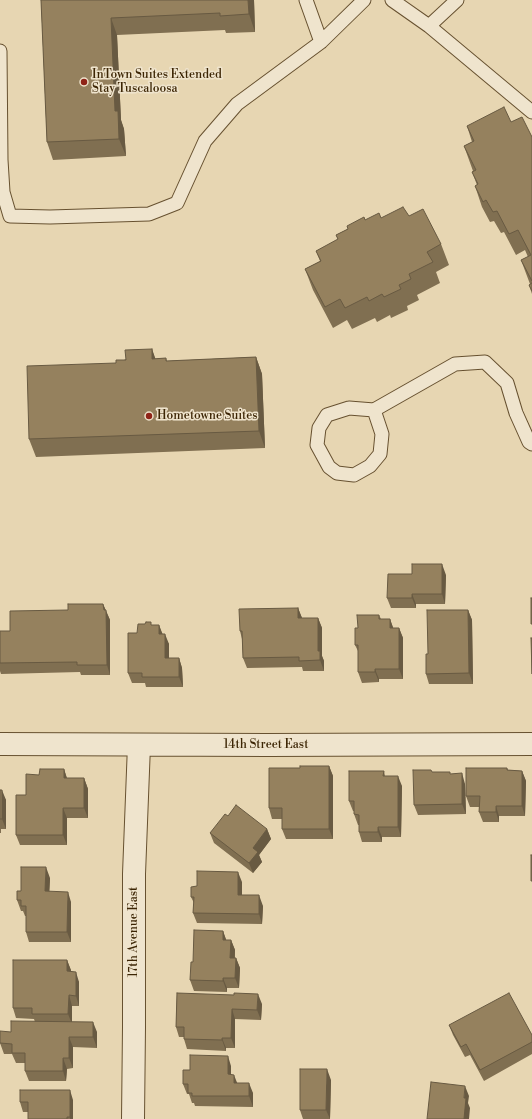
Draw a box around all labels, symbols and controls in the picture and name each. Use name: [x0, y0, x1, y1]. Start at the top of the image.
place label: InTown Suites Extended Stay Tuscaloosa: [92, 68, 222, 96]
marker: InTown Suites Extended Stay Tuscaloosa: [79, 77, 89, 87]
place label: Hometowne Suites: [157, 409, 258, 423]
marker: Hometowne Suites: [144, 411, 154, 421]
street label: 14th Street East: [224, 738, 308, 752]
street label: 17th Avenue East: [127, 887, 141, 977]

